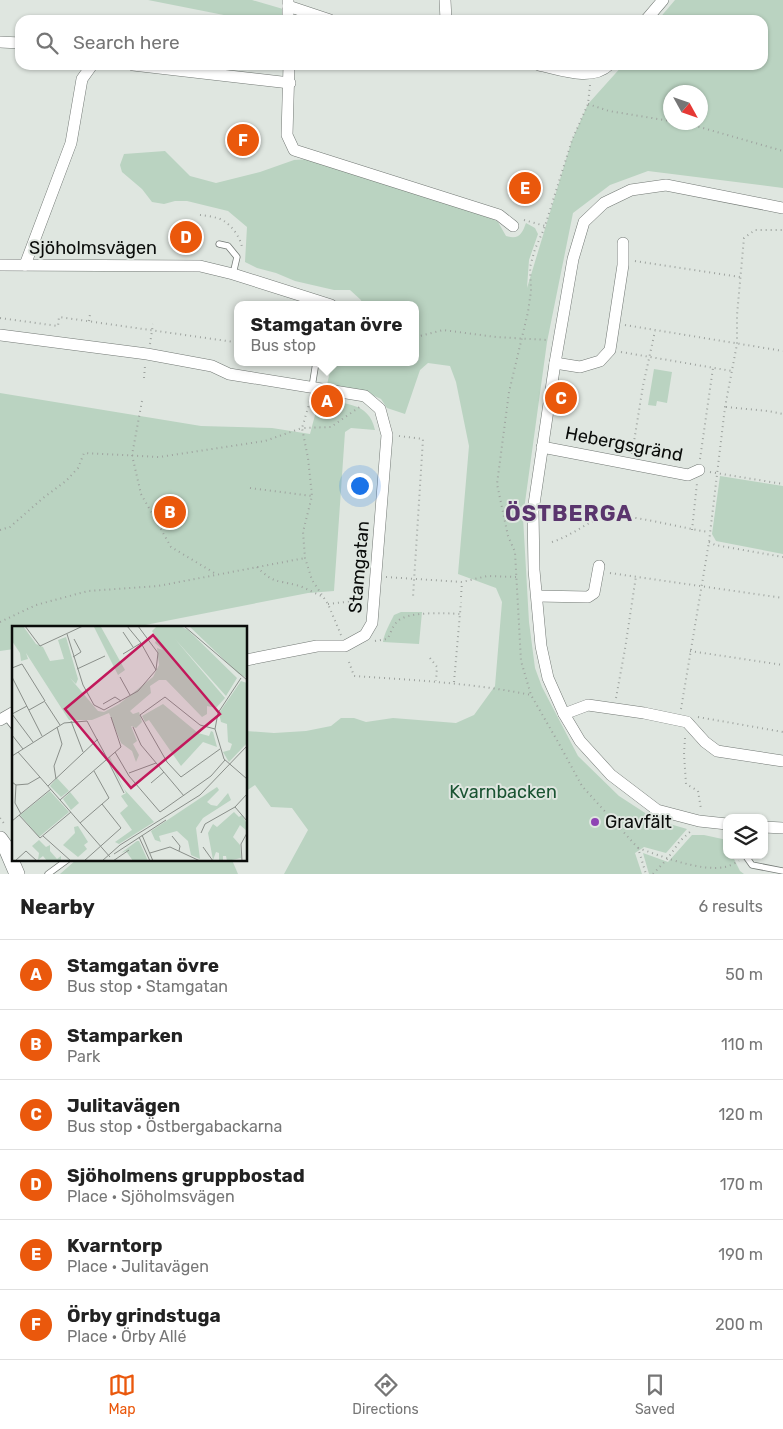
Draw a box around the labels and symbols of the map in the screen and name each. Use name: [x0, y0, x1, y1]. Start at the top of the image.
north arrow: [663, 85, 708, 130]
pin: F: [227, 121, 259, 159]
pin: E: [509, 169, 541, 207]
pin: D: [170, 218, 202, 256]
street label: Sjöholmsvägen: [29, 237, 157, 259]
pin: C: [545, 379, 577, 417]
pin: A: [311, 382, 343, 420]
street label: Hebergsgränd: [563, 422, 685, 466]
your location: [347, 473, 373, 499]
pin: B: [154, 493, 186, 531]
district label: ÖSTBERGA: [505, 500, 633, 527]
street label: Stamgatan: [344, 520, 374, 614]
inset map: [12, 626, 248, 862]
park label: Kvarnbacken: [449, 781, 557, 803]
place label: Gravfält: [605, 811, 672, 833]
marker: Gravfält: [589, 816, 601, 828]

